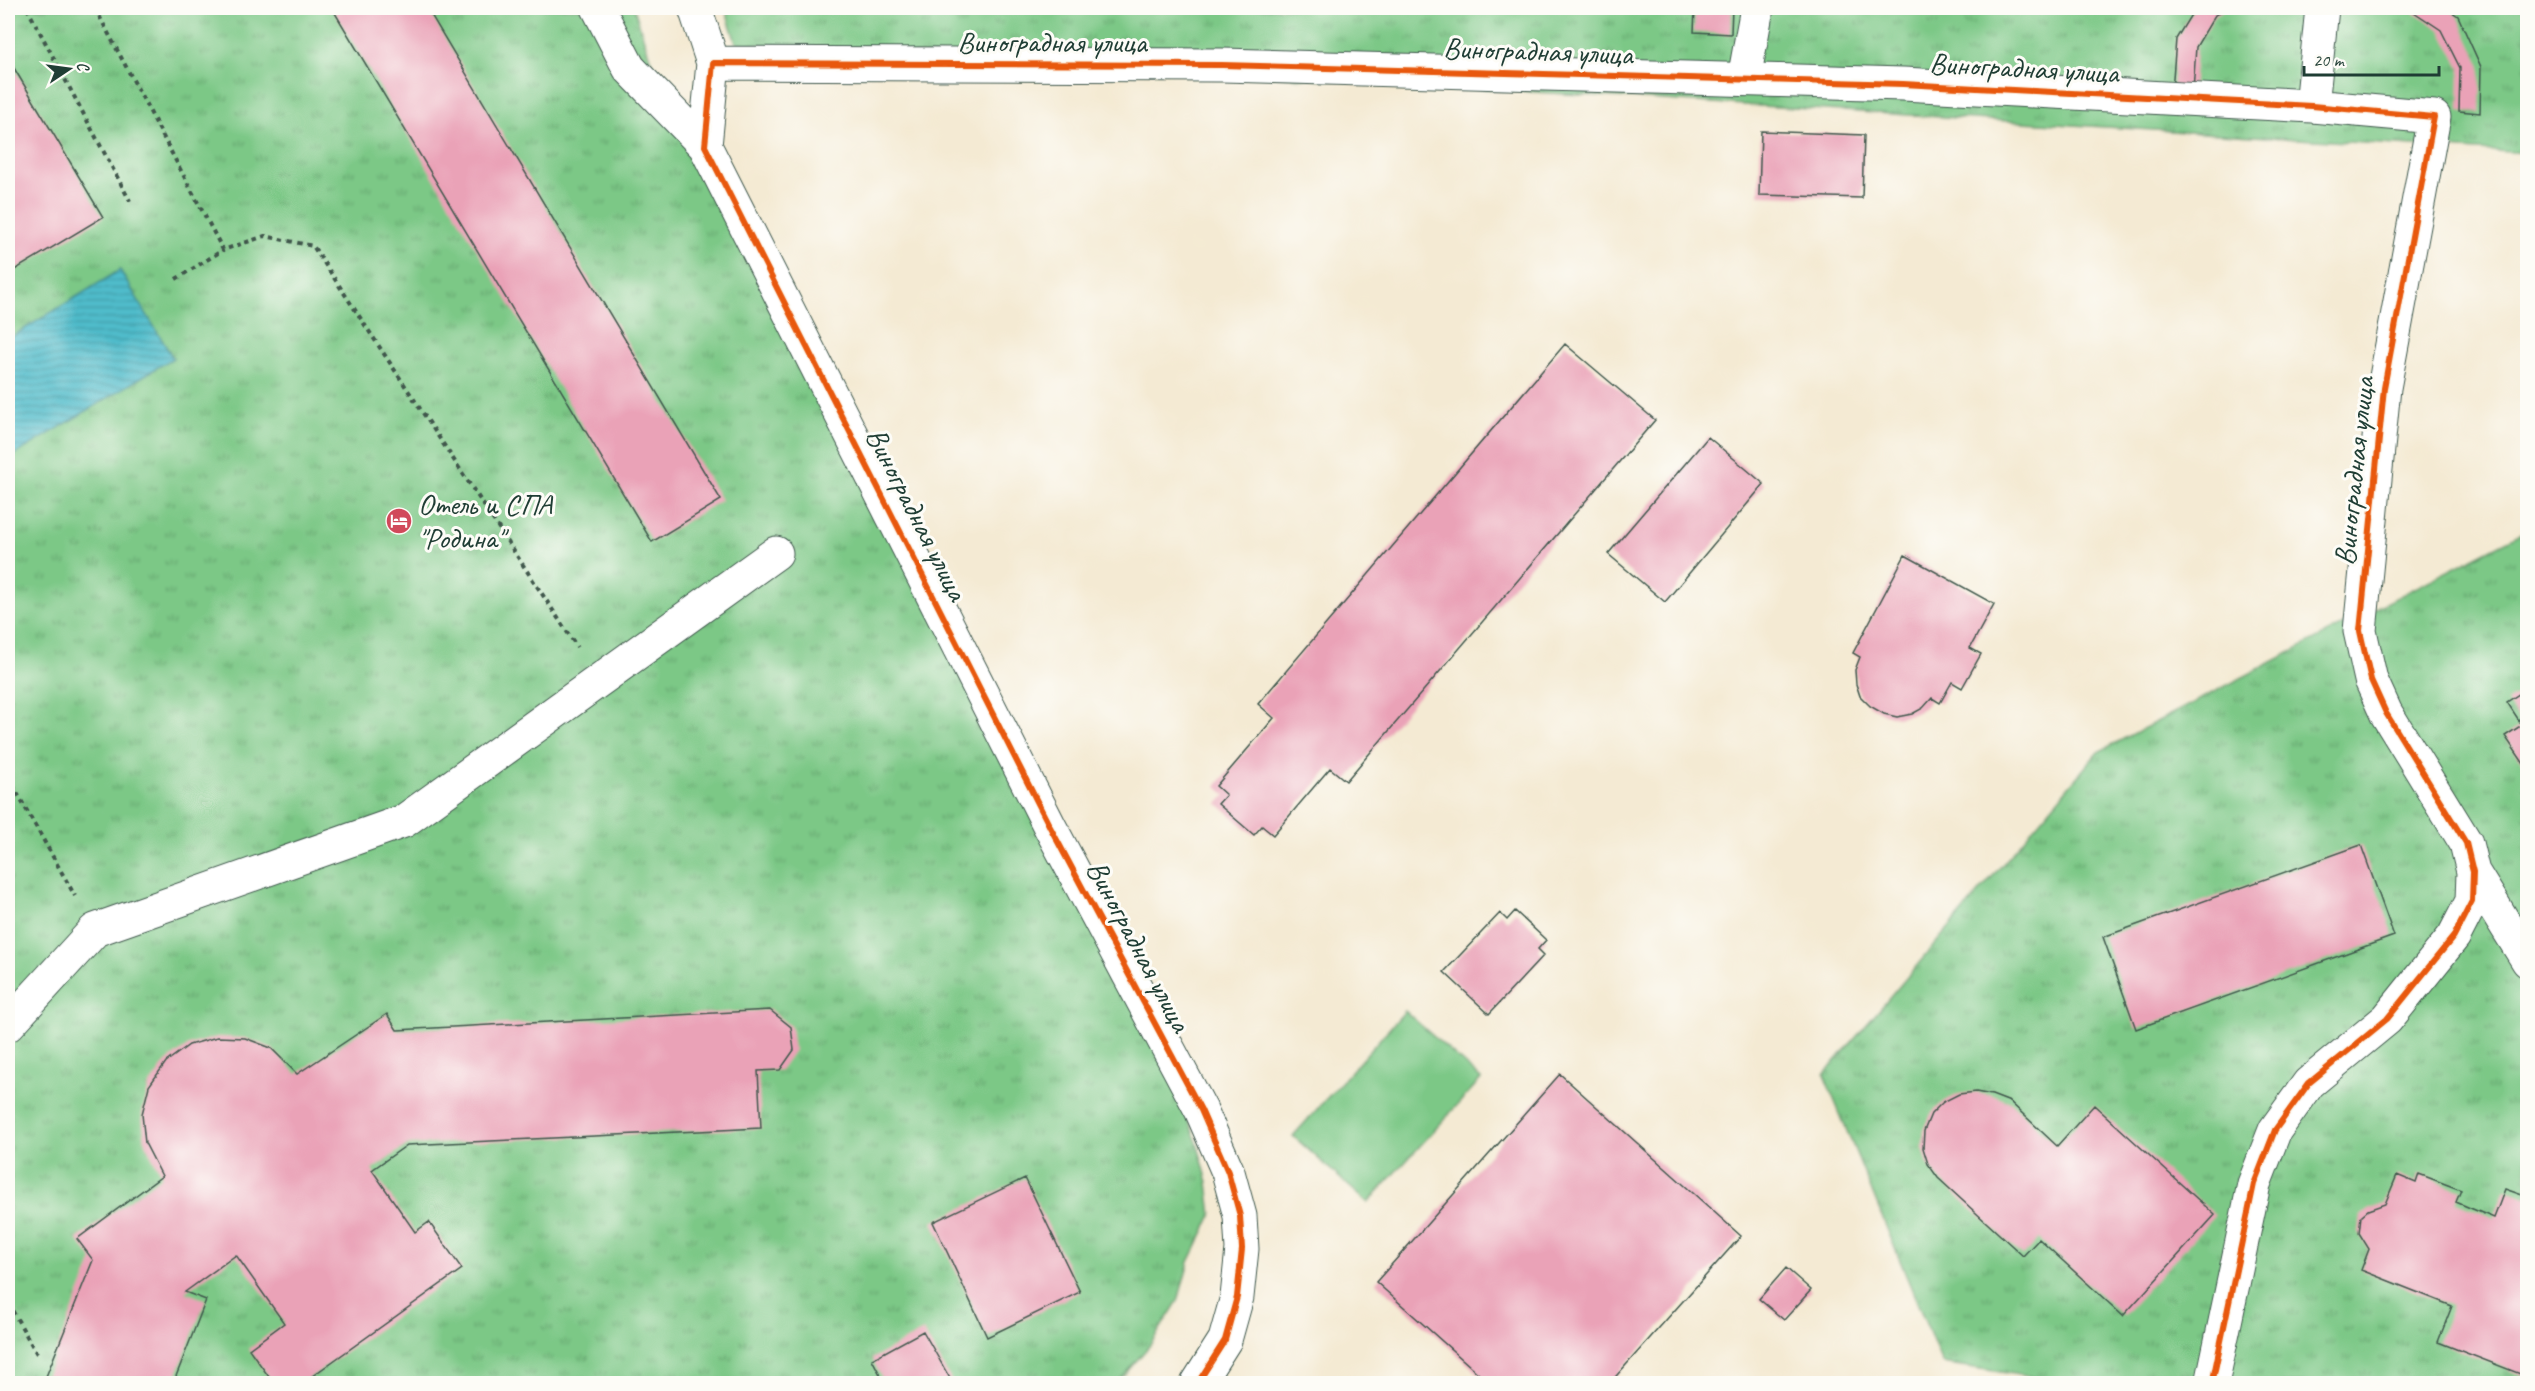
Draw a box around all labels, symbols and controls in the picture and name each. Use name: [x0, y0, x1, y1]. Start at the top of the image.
street label: Виноградная улица: [957, 23, 1149, 61]
street label: Виноградная улица: [1443, 29, 1635, 73]
north arrow: [39, 39, 99, 99]
scale bar: [2304, 39, 2439, 77]
street label: Виноградная улица: [1929, 44, 2121, 92]
text: 20 m: [2313, 49, 2346, 71]
text: С: [72, 60, 94, 74]
street label: Виноградная улица: [2325, 373, 2383, 567]
street label: Виноградная улица: [857, 421, 978, 609]
place label: Отель и СПА "Родина": [418, 485, 554, 557]
hotel icon: Отель и СПА "Родина": [384, 506, 414, 536]
street label: Виноградная улица: [1078, 854, 1201, 1040]

